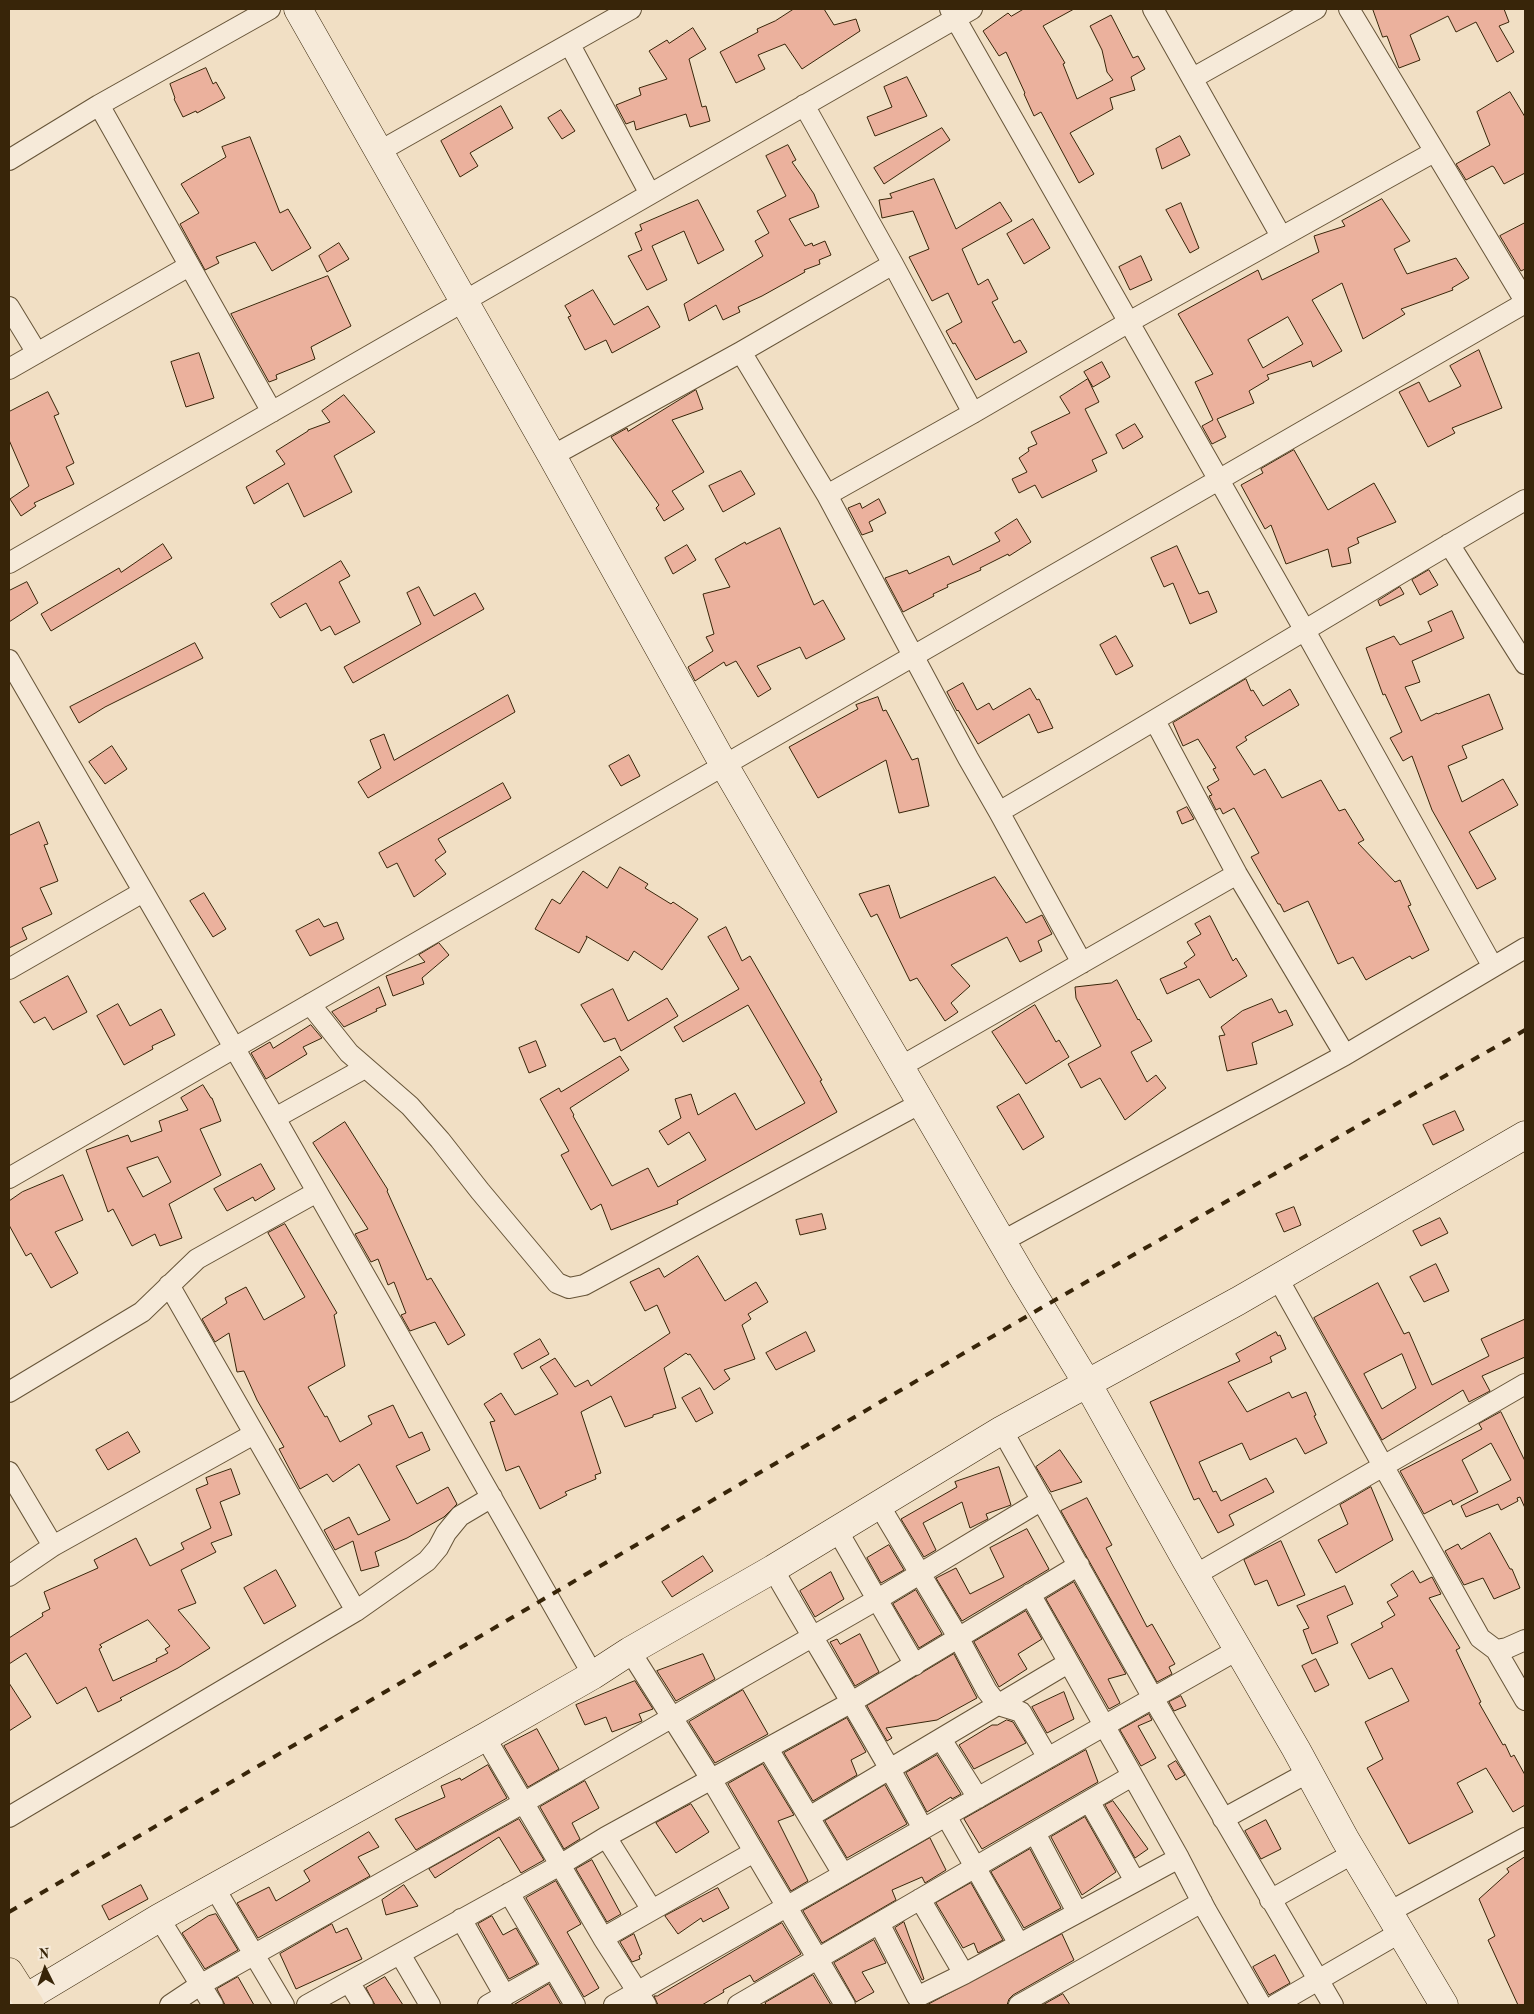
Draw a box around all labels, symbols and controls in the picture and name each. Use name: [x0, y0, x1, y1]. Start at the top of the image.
north arrow: [20, 1944, 70, 1994]
text: N: [38, 1947, 50, 1961]

